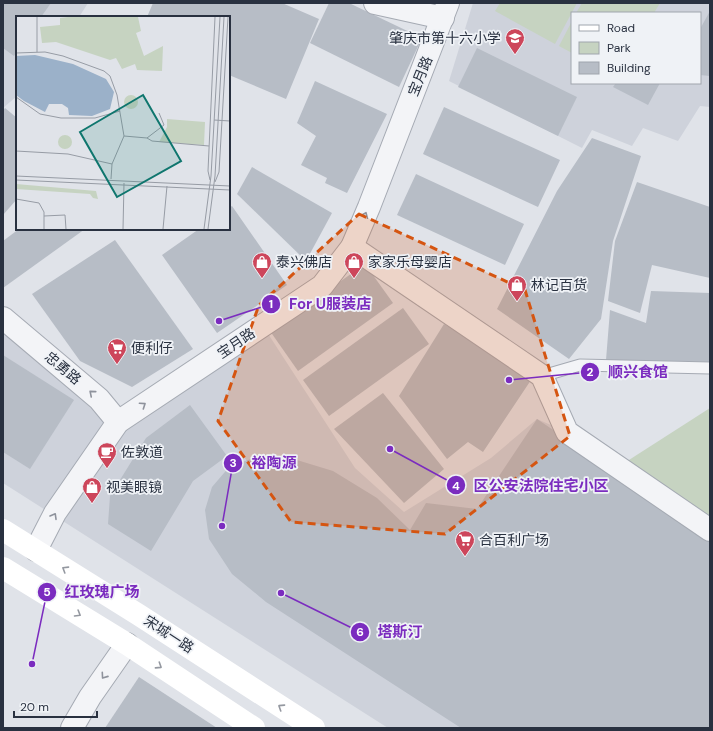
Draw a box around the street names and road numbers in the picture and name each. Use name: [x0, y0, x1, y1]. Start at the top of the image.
street label: 宝月路: [404, 53, 436, 99]
street label: 宝月路: [214, 324, 258, 362]
street label: 忠勇路: [41, 348, 85, 388]
street label: 宋城一路: [141, 611, 197, 657]

